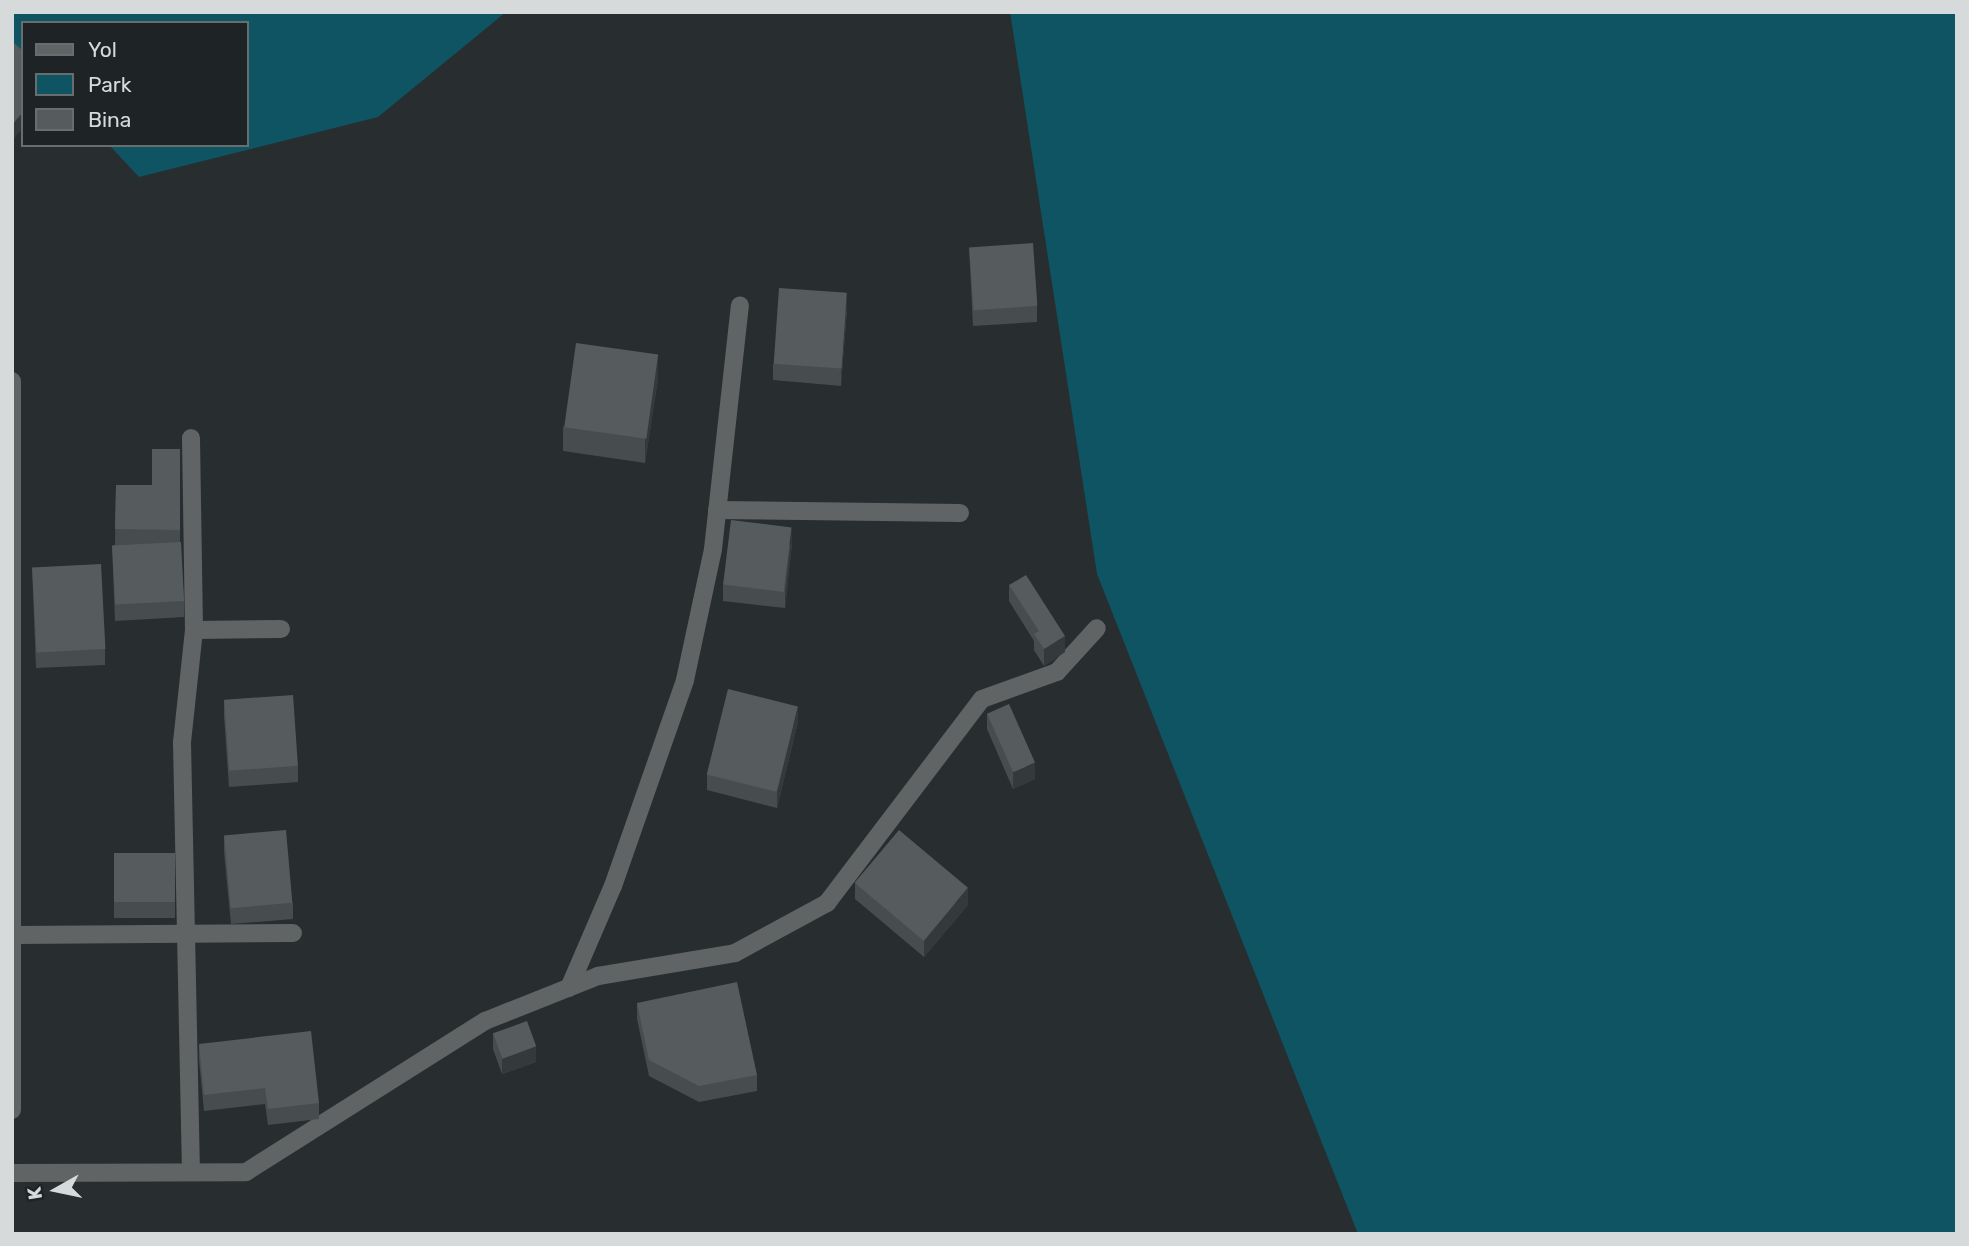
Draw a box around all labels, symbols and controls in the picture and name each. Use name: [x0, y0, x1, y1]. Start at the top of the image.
legend: [21, 21, 248, 147]
text: Yol: [88, 37, 117, 62]
text: Park: [88, 72, 132, 97]
text: Bina: [88, 107, 131, 132]
north arrow: [21, 1155, 91, 1225]
text: K: [22, 1185, 47, 1201]

